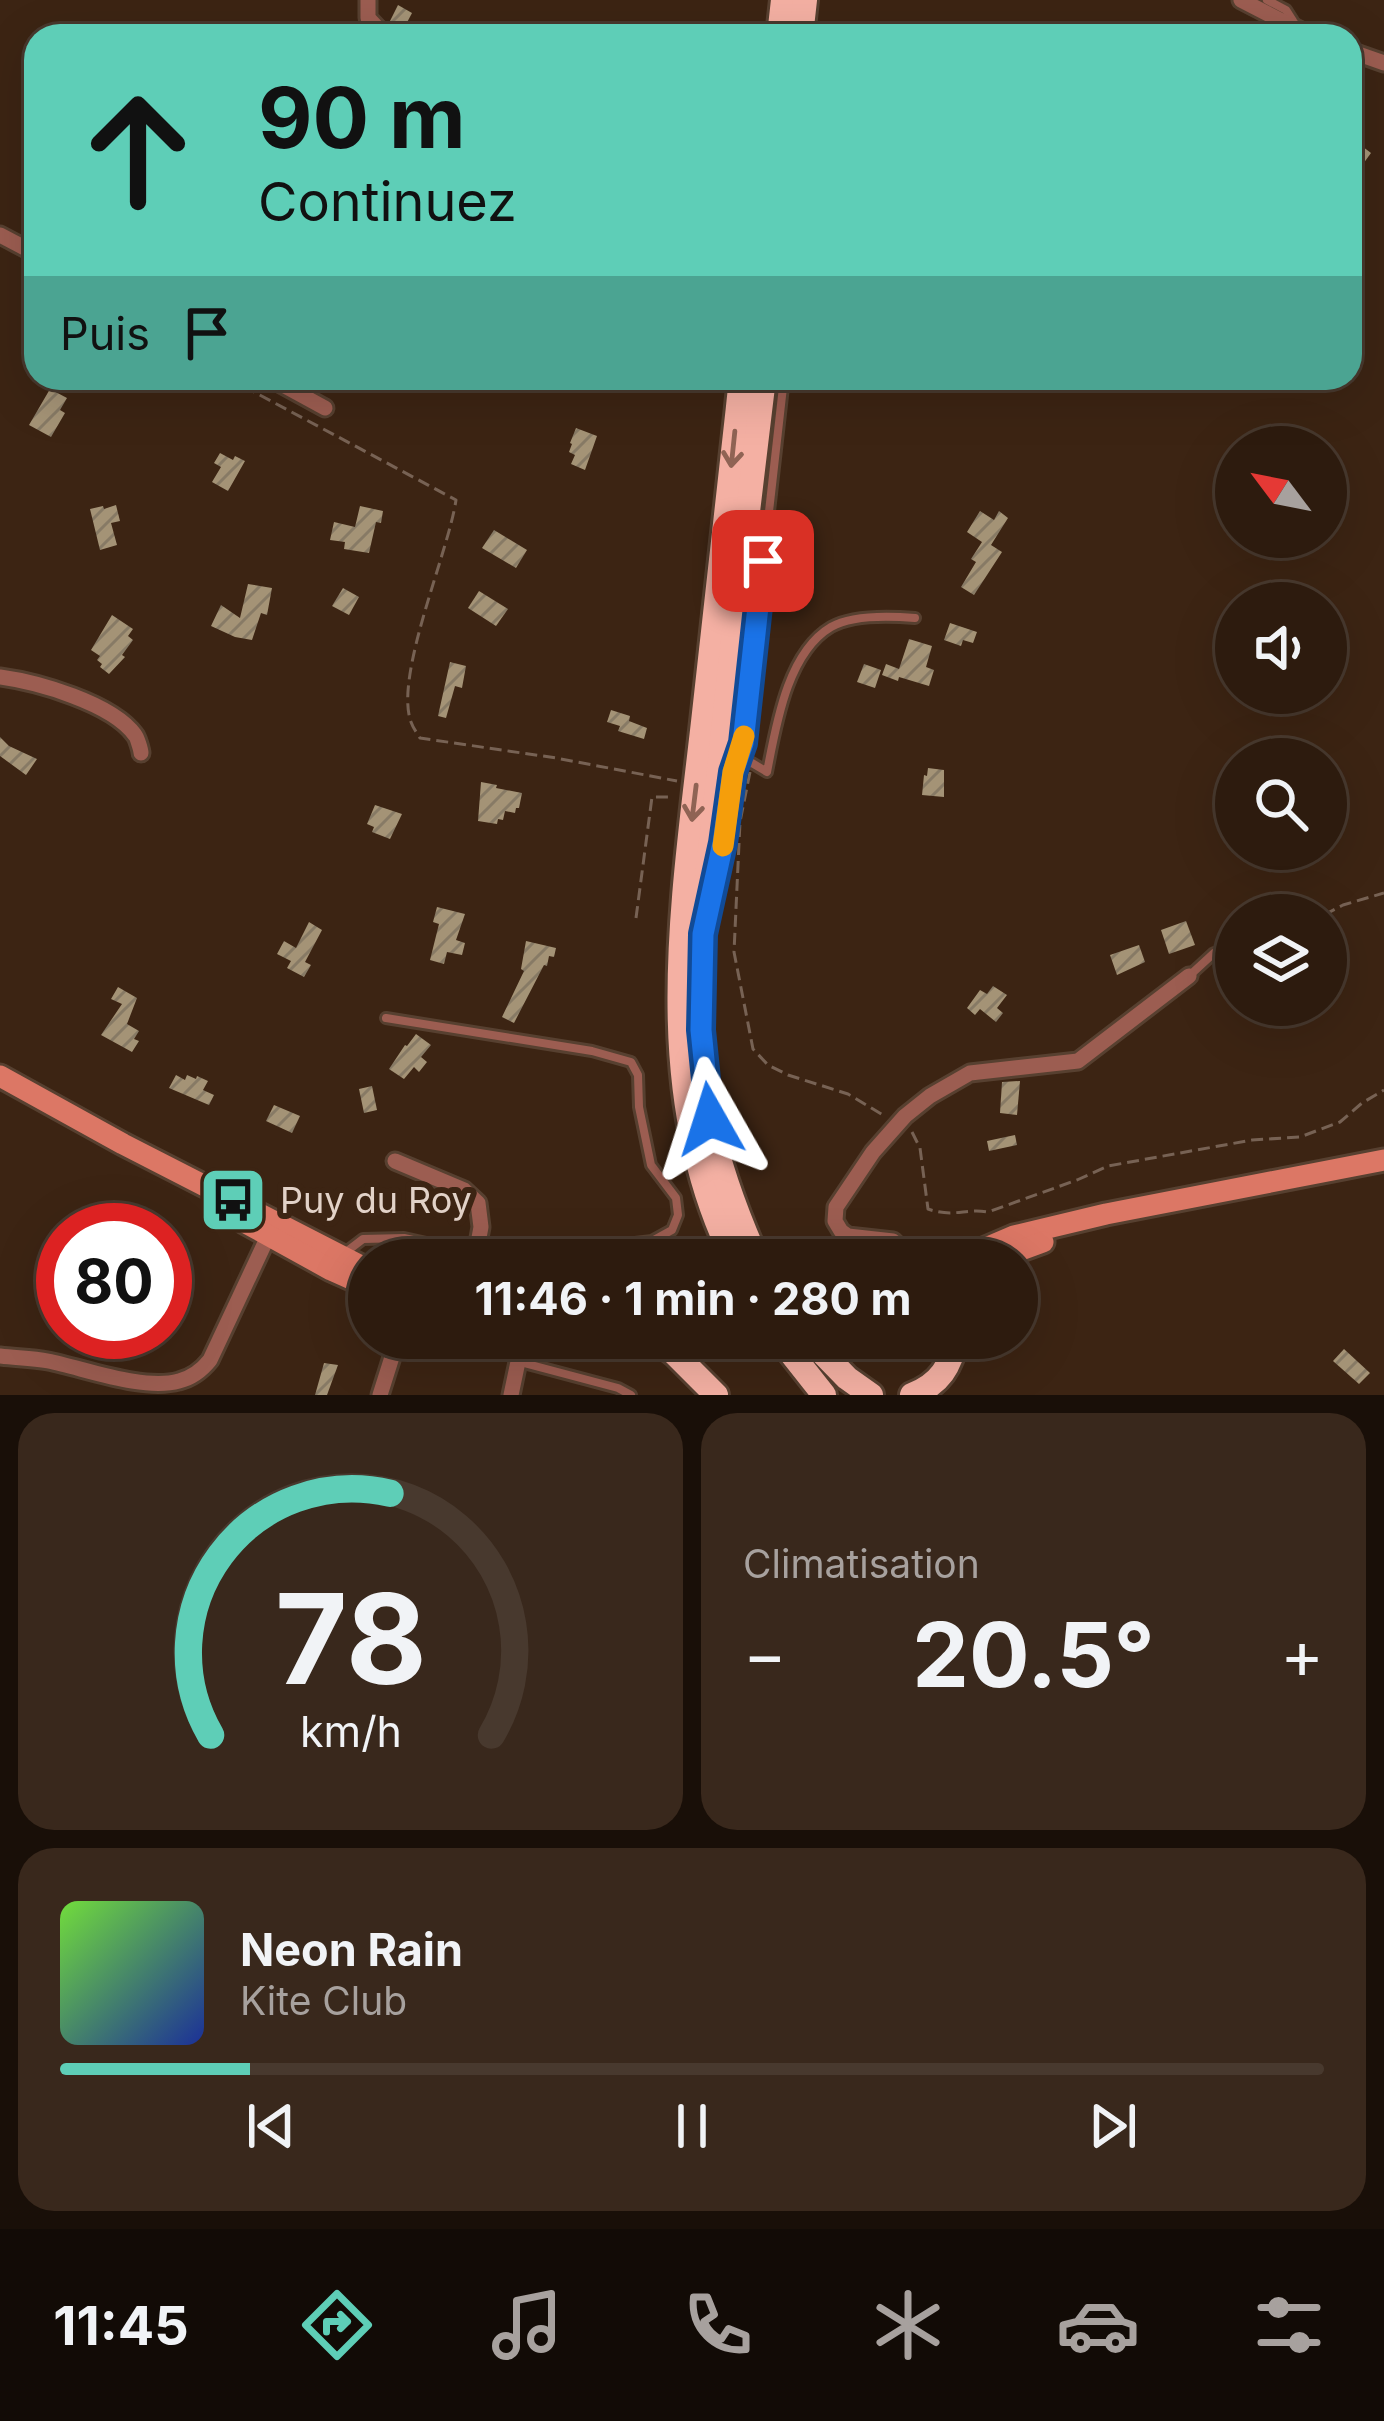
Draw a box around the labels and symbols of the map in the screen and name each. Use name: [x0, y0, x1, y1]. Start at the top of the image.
north arrow: [1215, 426, 1347, 558]
one-way arrow: [722, 429, 744, 468]
pin: [712, 510, 814, 612]
one-way arrow: [683, 783, 705, 822]
position arrow: [647, 1056, 773, 1182]
bus stop icon: Puy du Roy: [198, 1165, 268, 1235]
place label: Puy du Roy: [280, 1178, 472, 1222]
speed limit sign: 80: [36, 1203, 192, 1359]

